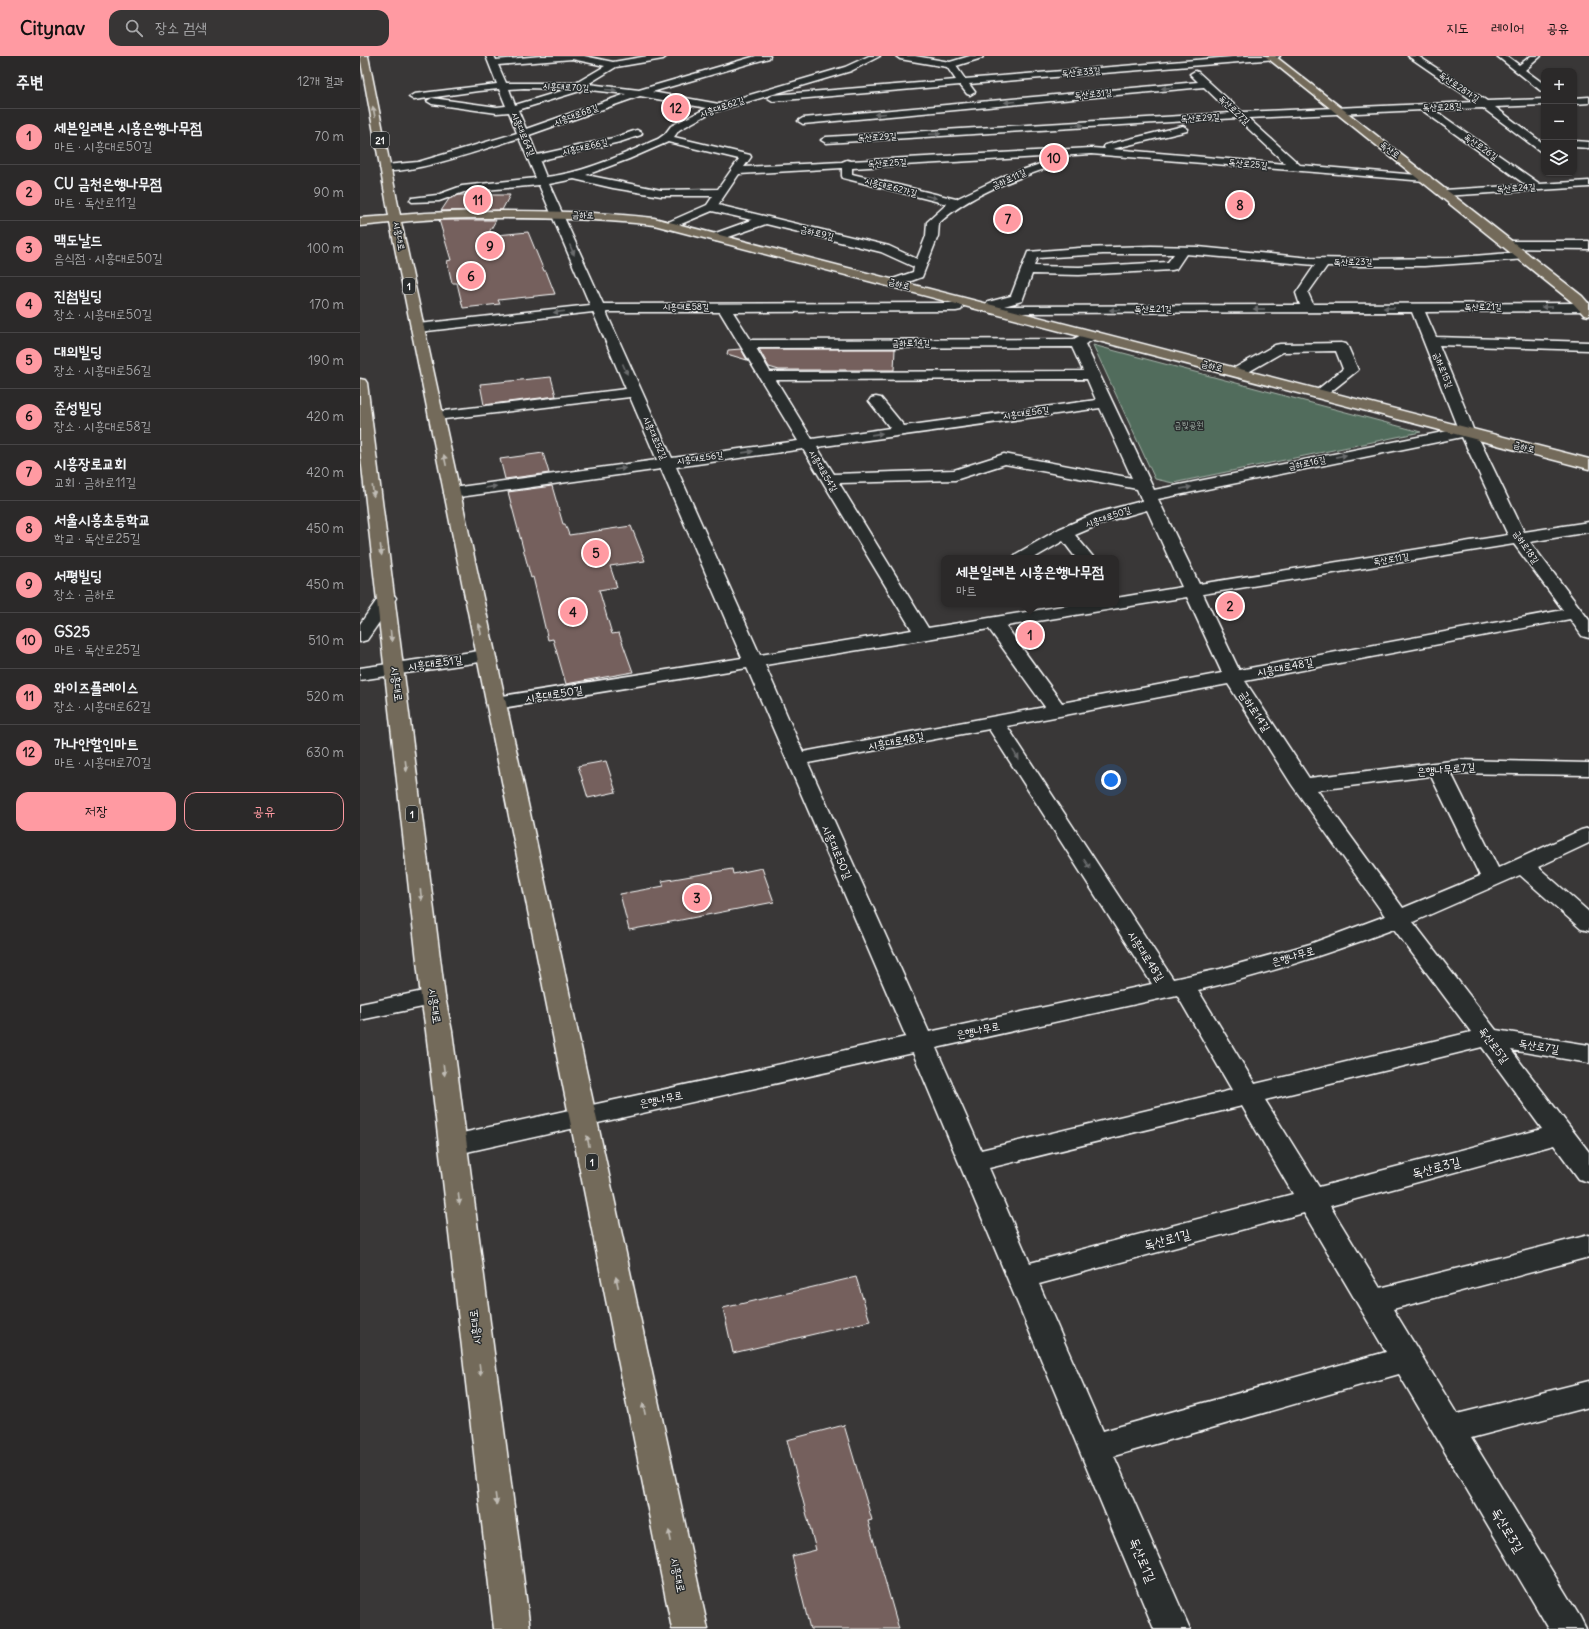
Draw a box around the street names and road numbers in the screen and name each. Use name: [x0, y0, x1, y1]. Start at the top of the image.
street label: 독산로33길: [1061, 64, 1102, 79]
street label: 독산로28가길: [1437, 69, 1482, 105]
street label: 시흥대로70길: [542, 80, 590, 93]
street label: 독산로31길: [1074, 86, 1113, 101]
street label: 독산로27길: [1217, 93, 1253, 127]
street label: 시흥대로62길: [698, 94, 746, 119]
street label: 독산로28길: [1422, 100, 1462, 113]
street label: 시흥대로68길: [552, 101, 600, 128]
street label: 시흥대로64길: [509, 110, 538, 158]
street label: 독산로29길: [1180, 111, 1221, 124]
street label: 독산로29길: [857, 130, 898, 143]
street label: 독산로26길: [1462, 131, 1501, 163]
road number: 21: [371, 132, 389, 148]
street label: 시흥대로66길: [561, 136, 610, 157]
street label: 독산로: [1378, 139, 1402, 161]
street label: 독산로25길: [867, 156, 908, 169]
street label: 독산로25길: [1228, 156, 1269, 171]
street label: 금하로11길: [990, 166, 1028, 191]
street label: 시흥대로62가길: [864, 175, 919, 199]
street label: 독산로24길: [1496, 181, 1537, 194]
street label: 금하로: [572, 209, 594, 220]
street label: 시흥대로: [391, 221, 408, 251]
street label: 금하로9길: [799, 223, 836, 242]
street label: 독산로23길: [1333, 256, 1373, 267]
street label: 금하로: [887, 275, 911, 292]
road number: 1: [403, 278, 415, 294]
street label: 시흥대로58길: [663, 301, 710, 312]
street label: 독산로21길: [1464, 301, 1502, 312]
street label: 독산로21길: [1134, 303, 1172, 314]
street label: 금하로14길: [892, 337, 931, 348]
street label: 금하로15길: [1431, 350, 1456, 390]
street label: 금하로: [1200, 357, 1224, 374]
street label: 시흥대로56길: [1002, 404, 1051, 421]
street label: 시흥대로52길: [641, 414, 670, 462]
street label: 금하로: [1512, 438, 1536, 455]
street label: 시흥대로54길: [807, 448, 841, 494]
street label: 시흥대로56길: [676, 449, 725, 466]
street label: 금하로16길: [1287, 453, 1327, 472]
street label: 시흥대로50길: [1084, 503, 1133, 529]
street label: 금하로18길: [1511, 528, 1542, 566]
street label: 독산로11길: [1372, 550, 1410, 567]
street label: 시흥대로51길: [407, 652, 463, 674]
street label: 시흥대로48길: [1256, 655, 1314, 679]
street label: 시흥대로: [388, 666, 406, 703]
street label: 시흥대로50길: [524, 683, 584, 705]
street label: 금하로14길: [1237, 688, 1274, 734]
street label: 시흥대로48길: [867, 729, 925, 753]
street label: 은행나무로7길: [1416, 759, 1476, 779]
road number: 1: [406, 806, 418, 822]
street label: 시흥대로50길: [819, 823, 855, 881]
street label: 시흥대로48길: [1125, 928, 1167, 984]
street label: 은행나무로: [1270, 943, 1316, 969]
street label: 시흥대로: [426, 987, 444, 1025]
street label: 은행나무로: [955, 1019, 1001, 1041]
street label: 독산로5길: [1476, 1024, 1512, 1066]
street label: 독산로7길: [1518, 1036, 1560, 1056]
street label: 은행나무로: [638, 1088, 684, 1110]
street label: 독산로3길: [1410, 1153, 1462, 1182]
road number: 1: [586, 1154, 598, 1170]
street label: 독산로1길: [1142, 1225, 1192, 1254]
street label: 시흥대로: [466, 1308, 484, 1345]
street label: 독산로3길: [1488, 1505, 1528, 1556]
street label: 독산로1길: [1126, 1535, 1160, 1585]
street label: 시흥대로: [667, 1556, 689, 1594]

